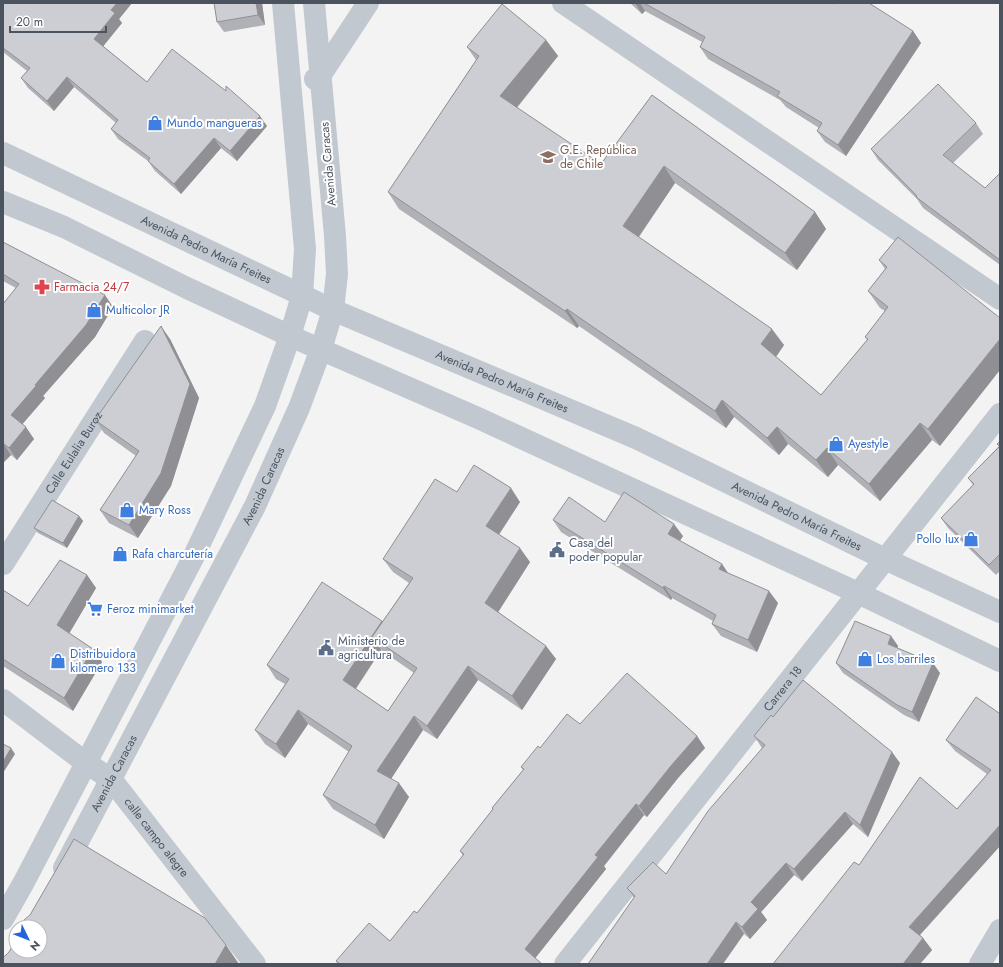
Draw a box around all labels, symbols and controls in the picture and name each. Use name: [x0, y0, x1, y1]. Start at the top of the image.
scale bar: [10, 8, 106, 34]
text: 20 m: [16, 13, 43, 31]
shop icon: Mundo mangueras: [146, 114, 164, 132]
place label: Mundo mangueras: [167, 114, 262, 132]
street label: Avenida Caracas: [315, 121, 341, 207]
place label: G.E. República de Chile: [560, 141, 637, 173]
school or university icon: G.E. República de Chile: [539, 148, 557, 166]
street label: Avenida Pedro María Freites: [138, 211, 275, 289]
pharmacy icon: Farmacia 24/7: [33, 278, 51, 296]
place label: Farmacia 24/7: [54, 278, 130, 296]
shop icon: Multicolor JR: [85, 301, 103, 319]
place label: Multicolor JR: [106, 301, 170, 319]
street label: Avenida Pedro María Freites: [433, 345, 571, 418]
street label: Calle Eulalia Buroz: [41, 407, 107, 498]
shop icon: Ayestyle: [827, 435, 845, 453]
place label: Ayestyle: [848, 435, 889, 453]
street label: Avenida Caracas: [237, 444, 289, 528]
street label: Avenida Pedro María Freites: [729, 477, 865, 555]
shop icon: Mary Ross: [118, 501, 136, 519]
place label: Mary Ross: [139, 501, 191, 519]
place label: Pollo lux: [916, 530, 960, 548]
shop icon: Pollo lux: [962, 530, 980, 548]
place label: Casa del poder popular: [569, 534, 643, 566]
public building icon: Casa del poder popular: [548, 541, 566, 559]
shop icon: Rafa charcutería: [111, 545, 129, 563]
place label: Rafa charcutería: [132, 545, 213, 563]
supermarket icon: Feroz minimarket: [86, 600, 104, 618]
place label: Feroz minimarket: [107, 600, 194, 618]
place label: Ministerio de agricultura: [338, 632, 405, 664]
public building icon: Ministerio de agricultura: [317, 639, 335, 657]
place label: Distribuidora kilomero 133: [70, 645, 136, 677]
shop icon: Los barriles: [856, 650, 874, 668]
place label: Los barriles: [877, 650, 935, 668]
shop icon: Distribuidora kilomero 133: [49, 652, 67, 670]
street label: Carrera 18: [759, 662, 806, 715]
street label: Avenida Caracas: [86, 732, 142, 815]
street label: calle campo alegre: [120, 794, 193, 881]
north arrow: [8, 919, 48, 959]
text: N: [26, 937, 44, 954]

